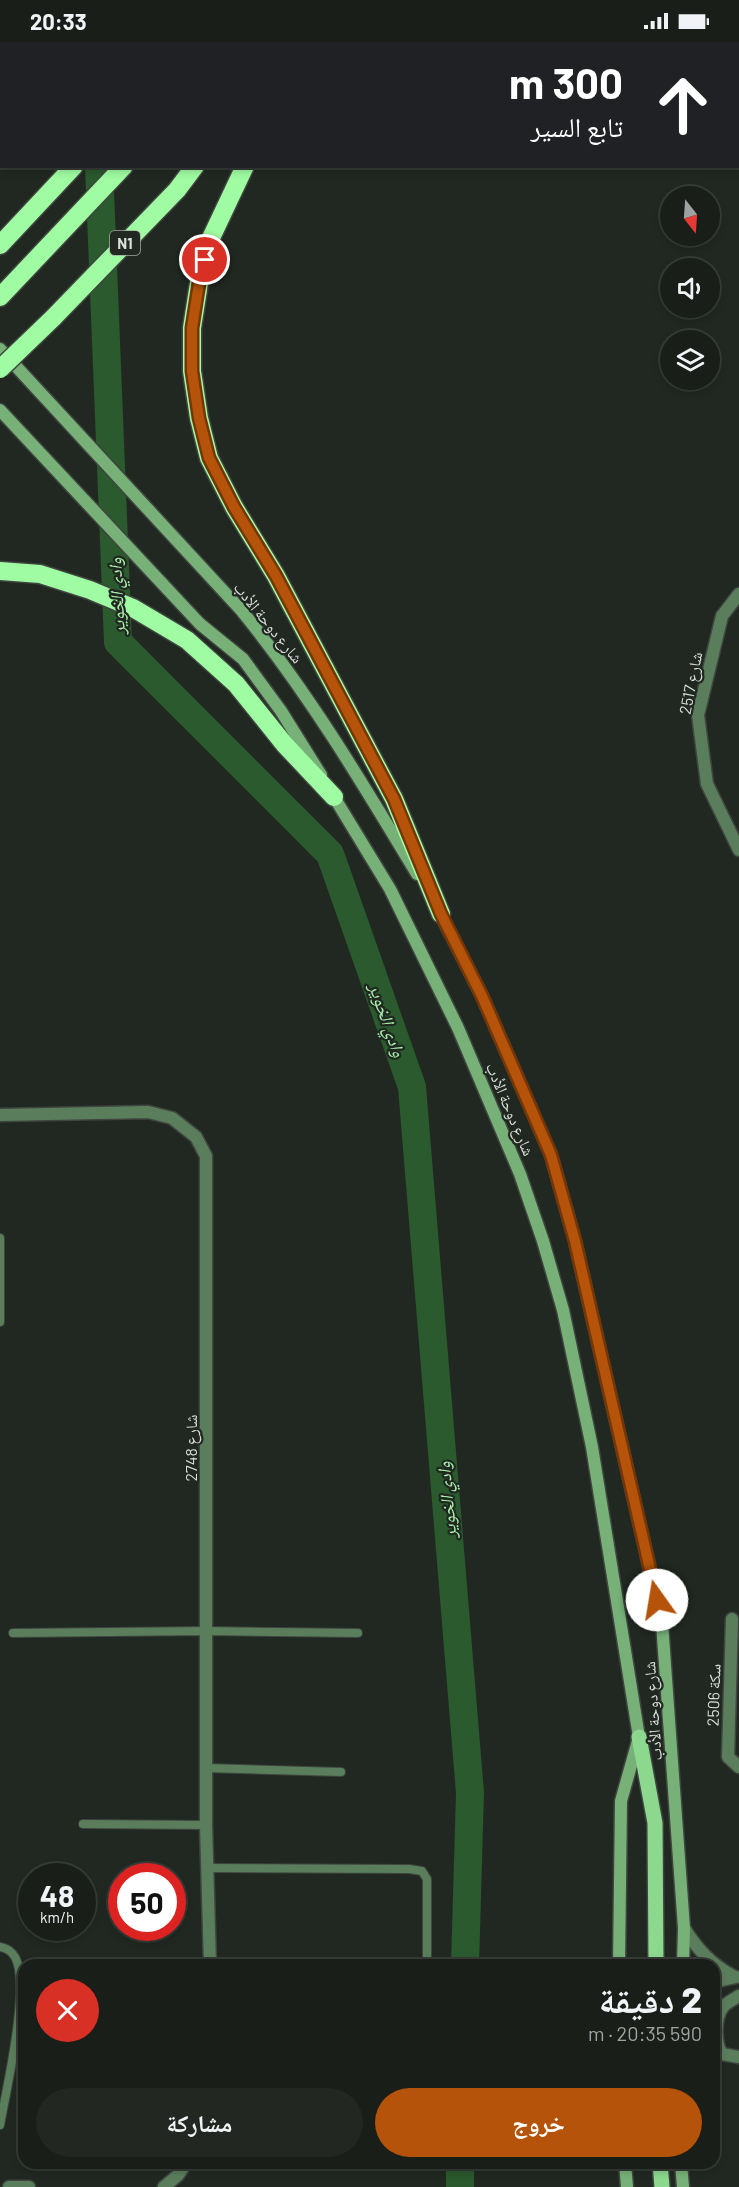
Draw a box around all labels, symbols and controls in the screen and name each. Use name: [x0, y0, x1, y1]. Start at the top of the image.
text: 20:33: [30, 8, 87, 34]
text: 300 m: [509, 57, 623, 107]
icon: ahead: [644, 66, 722, 144]
text: تابع السير: [531, 110, 623, 142]
north arrow: [660, 186, 720, 246]
map controls: [660, 186, 720, 390]
road number: N1: [110, 231, 140, 255]
pin: [179, 234, 230, 285]
icon: arrive: [188, 243, 221, 276]
button: sound: [660, 258, 720, 318]
button: layers: [660, 330, 720, 390]
water label: وادي الخوير: [103, 556, 134, 637]
street label: شارع دوحة الأدب: [229, 577, 308, 668]
street label: 2517 شارع: [675, 650, 707, 716]
water label: وادي الخوير: [360, 978, 411, 1062]
street label: شارع دوحة الأدب: [481, 1060, 539, 1159]
street label: شارع 2748: [181, 1415, 202, 1481]
water label: وادي الخوير: [432, 1460, 465, 1541]
position arrow: [625, 1568, 689, 1632]
street label: شارع دوحة الأدب: [639, 1661, 667, 1761]
street label: سكة 2506: [702, 1663, 724, 1727]
speed limit sign: 50: [108, 1863, 186, 1941]
text: 48: [40, 1877, 74, 1913]
text: km/h: [40, 1908, 74, 1926]
text: 2 دقيقة: [599, 1977, 702, 2020]
button: close: [36, 1979, 99, 2042]
text: 590 m · 20:35: [588, 2021, 702, 2045]
button: مشاركة: [36, 2088, 363, 2157]
button: خروج: [375, 2088, 702, 2157]

